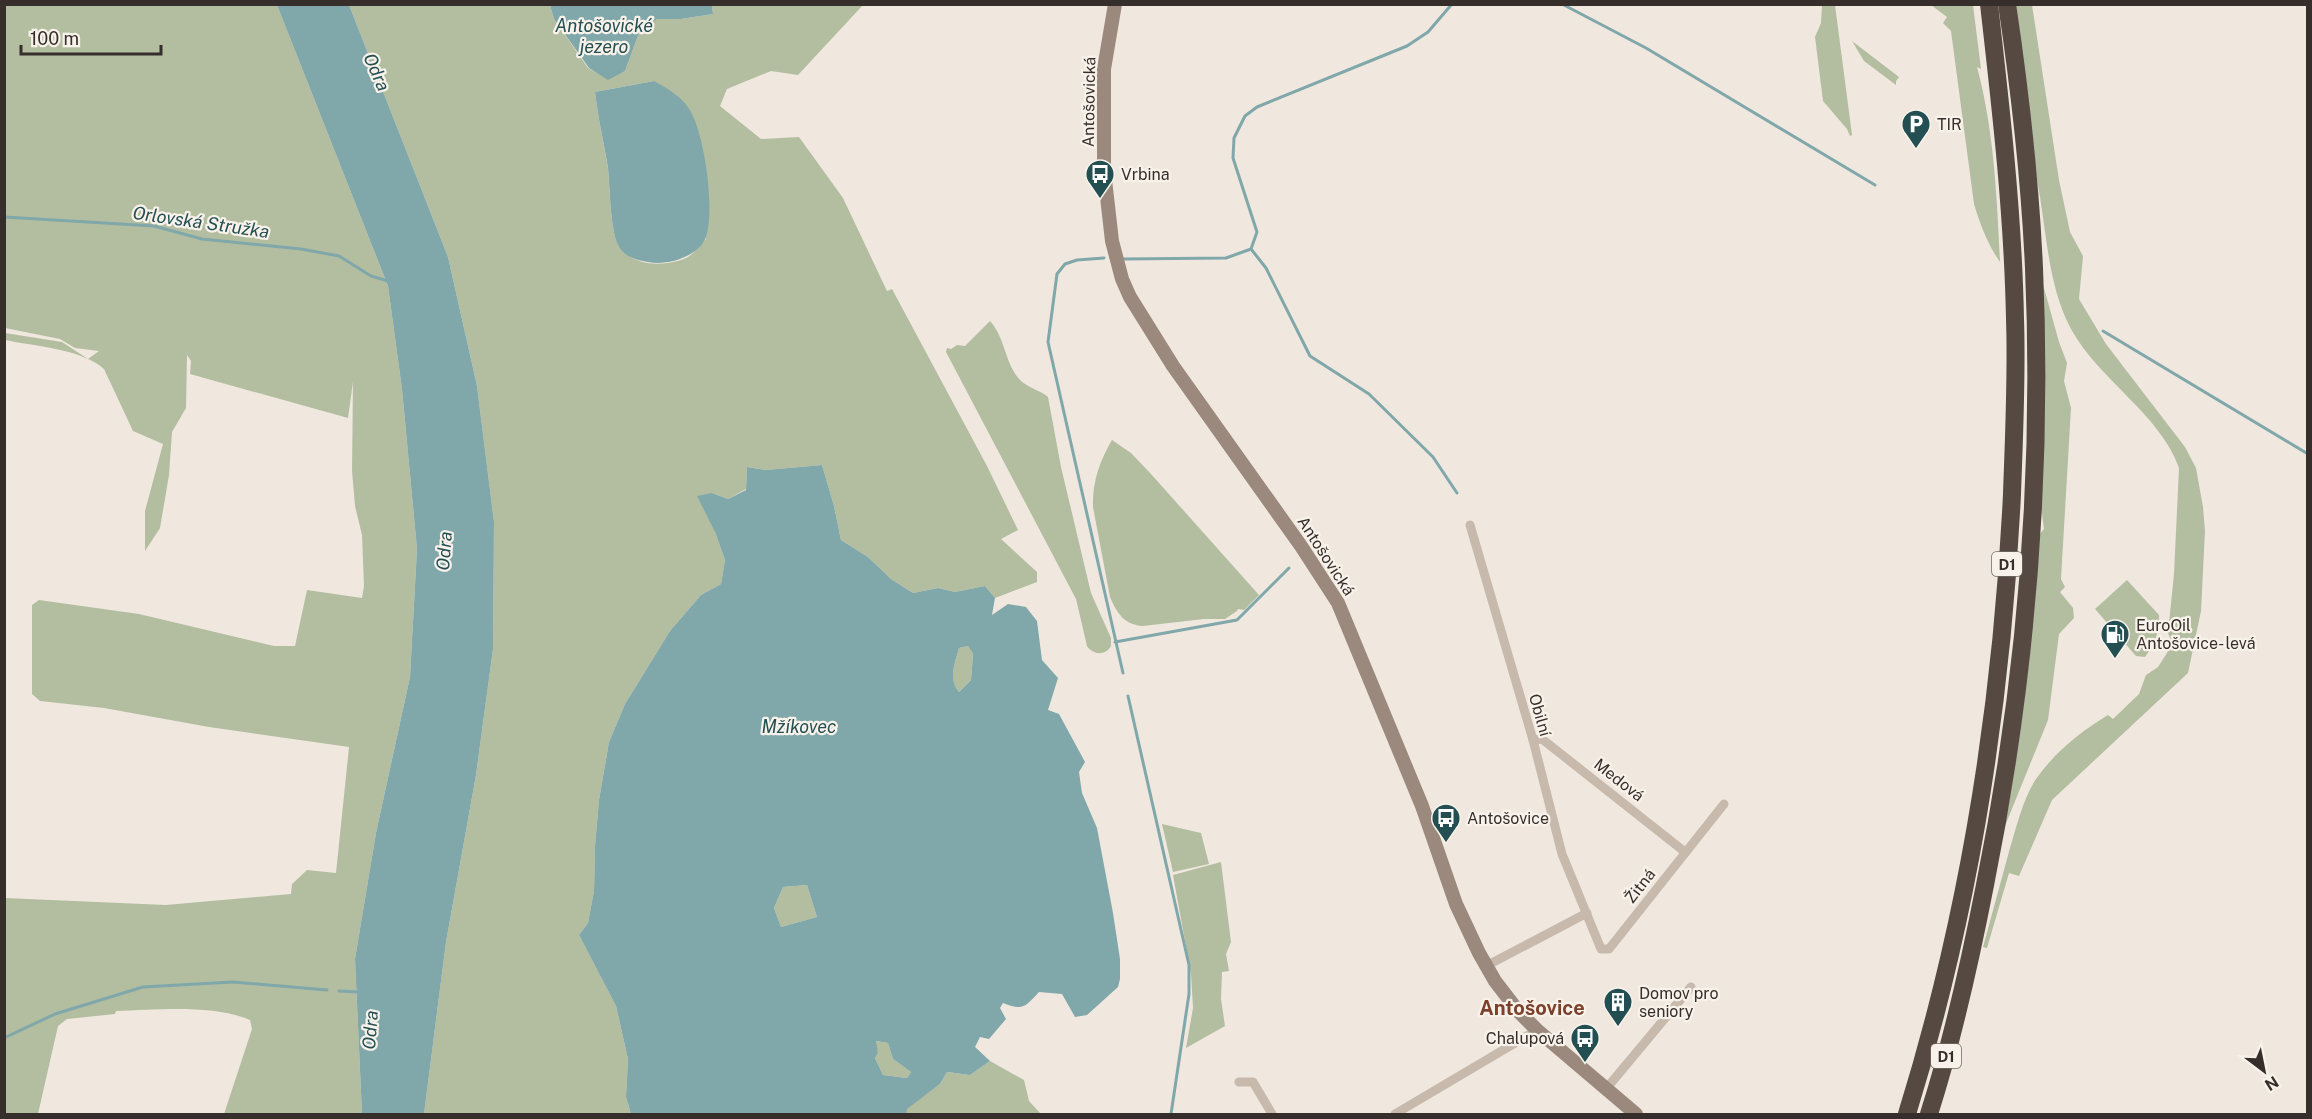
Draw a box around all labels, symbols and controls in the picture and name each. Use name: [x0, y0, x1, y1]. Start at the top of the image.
water label: Antošovické jezero: [555, 15, 653, 57]
scale bar: [21, 18, 160, 56]
text: 100 m: [30, 28, 79, 49]
water label: Odra: [359, 50, 395, 94]
street label: Antošovická: [1079, 57, 1099, 147]
parking icon: TIR: [1900, 108, 1932, 150]
place label: TIR: [1937, 115, 1962, 134]
bus stop icon: Vrbina: [1084, 158, 1116, 200]
place label: Vrbina: [1121, 165, 1170, 184]
water label: Orlovská Stružka: [131, 202, 271, 242]
street label: Antošovická: [1293, 513, 1359, 599]
water label: Odra: [432, 531, 456, 571]
road number: D1: [1992, 552, 2022, 576]
place label: EuroOil Antošovice- levá: [2136, 616, 2256, 653]
fuel station icon: EuroOil Antošovice- levá: [2099, 618, 2131, 660]
street label: Obilní: [1525, 692, 1555, 739]
water label: Mžíkovec: [762, 716, 837, 737]
street label: Medová: [1590, 755, 1648, 805]
bus stop icon: Antošovice: [1430, 802, 1462, 844]
place label: Antošovice: [1467, 809, 1549, 828]
street label: Žitná: [1620, 864, 1659, 907]
place label: Domov pro seniory: [1639, 984, 1718, 1021]
building icon: Domov pro seniory: [1602, 986, 1634, 1028]
district label: Antošovice: [1479, 996, 1585, 1020]
water label: Odra: [358, 1010, 382, 1050]
bus stop icon: Chalupová: [1569, 1022, 1601, 1064]
place label: Chalupová: [1486, 1029, 1564, 1048]
north arrow: [2234, 1041, 2294, 1101]
road number: D1: [1931, 1044, 1961, 1068]
text: N: [2261, 1072, 2282, 1095]

